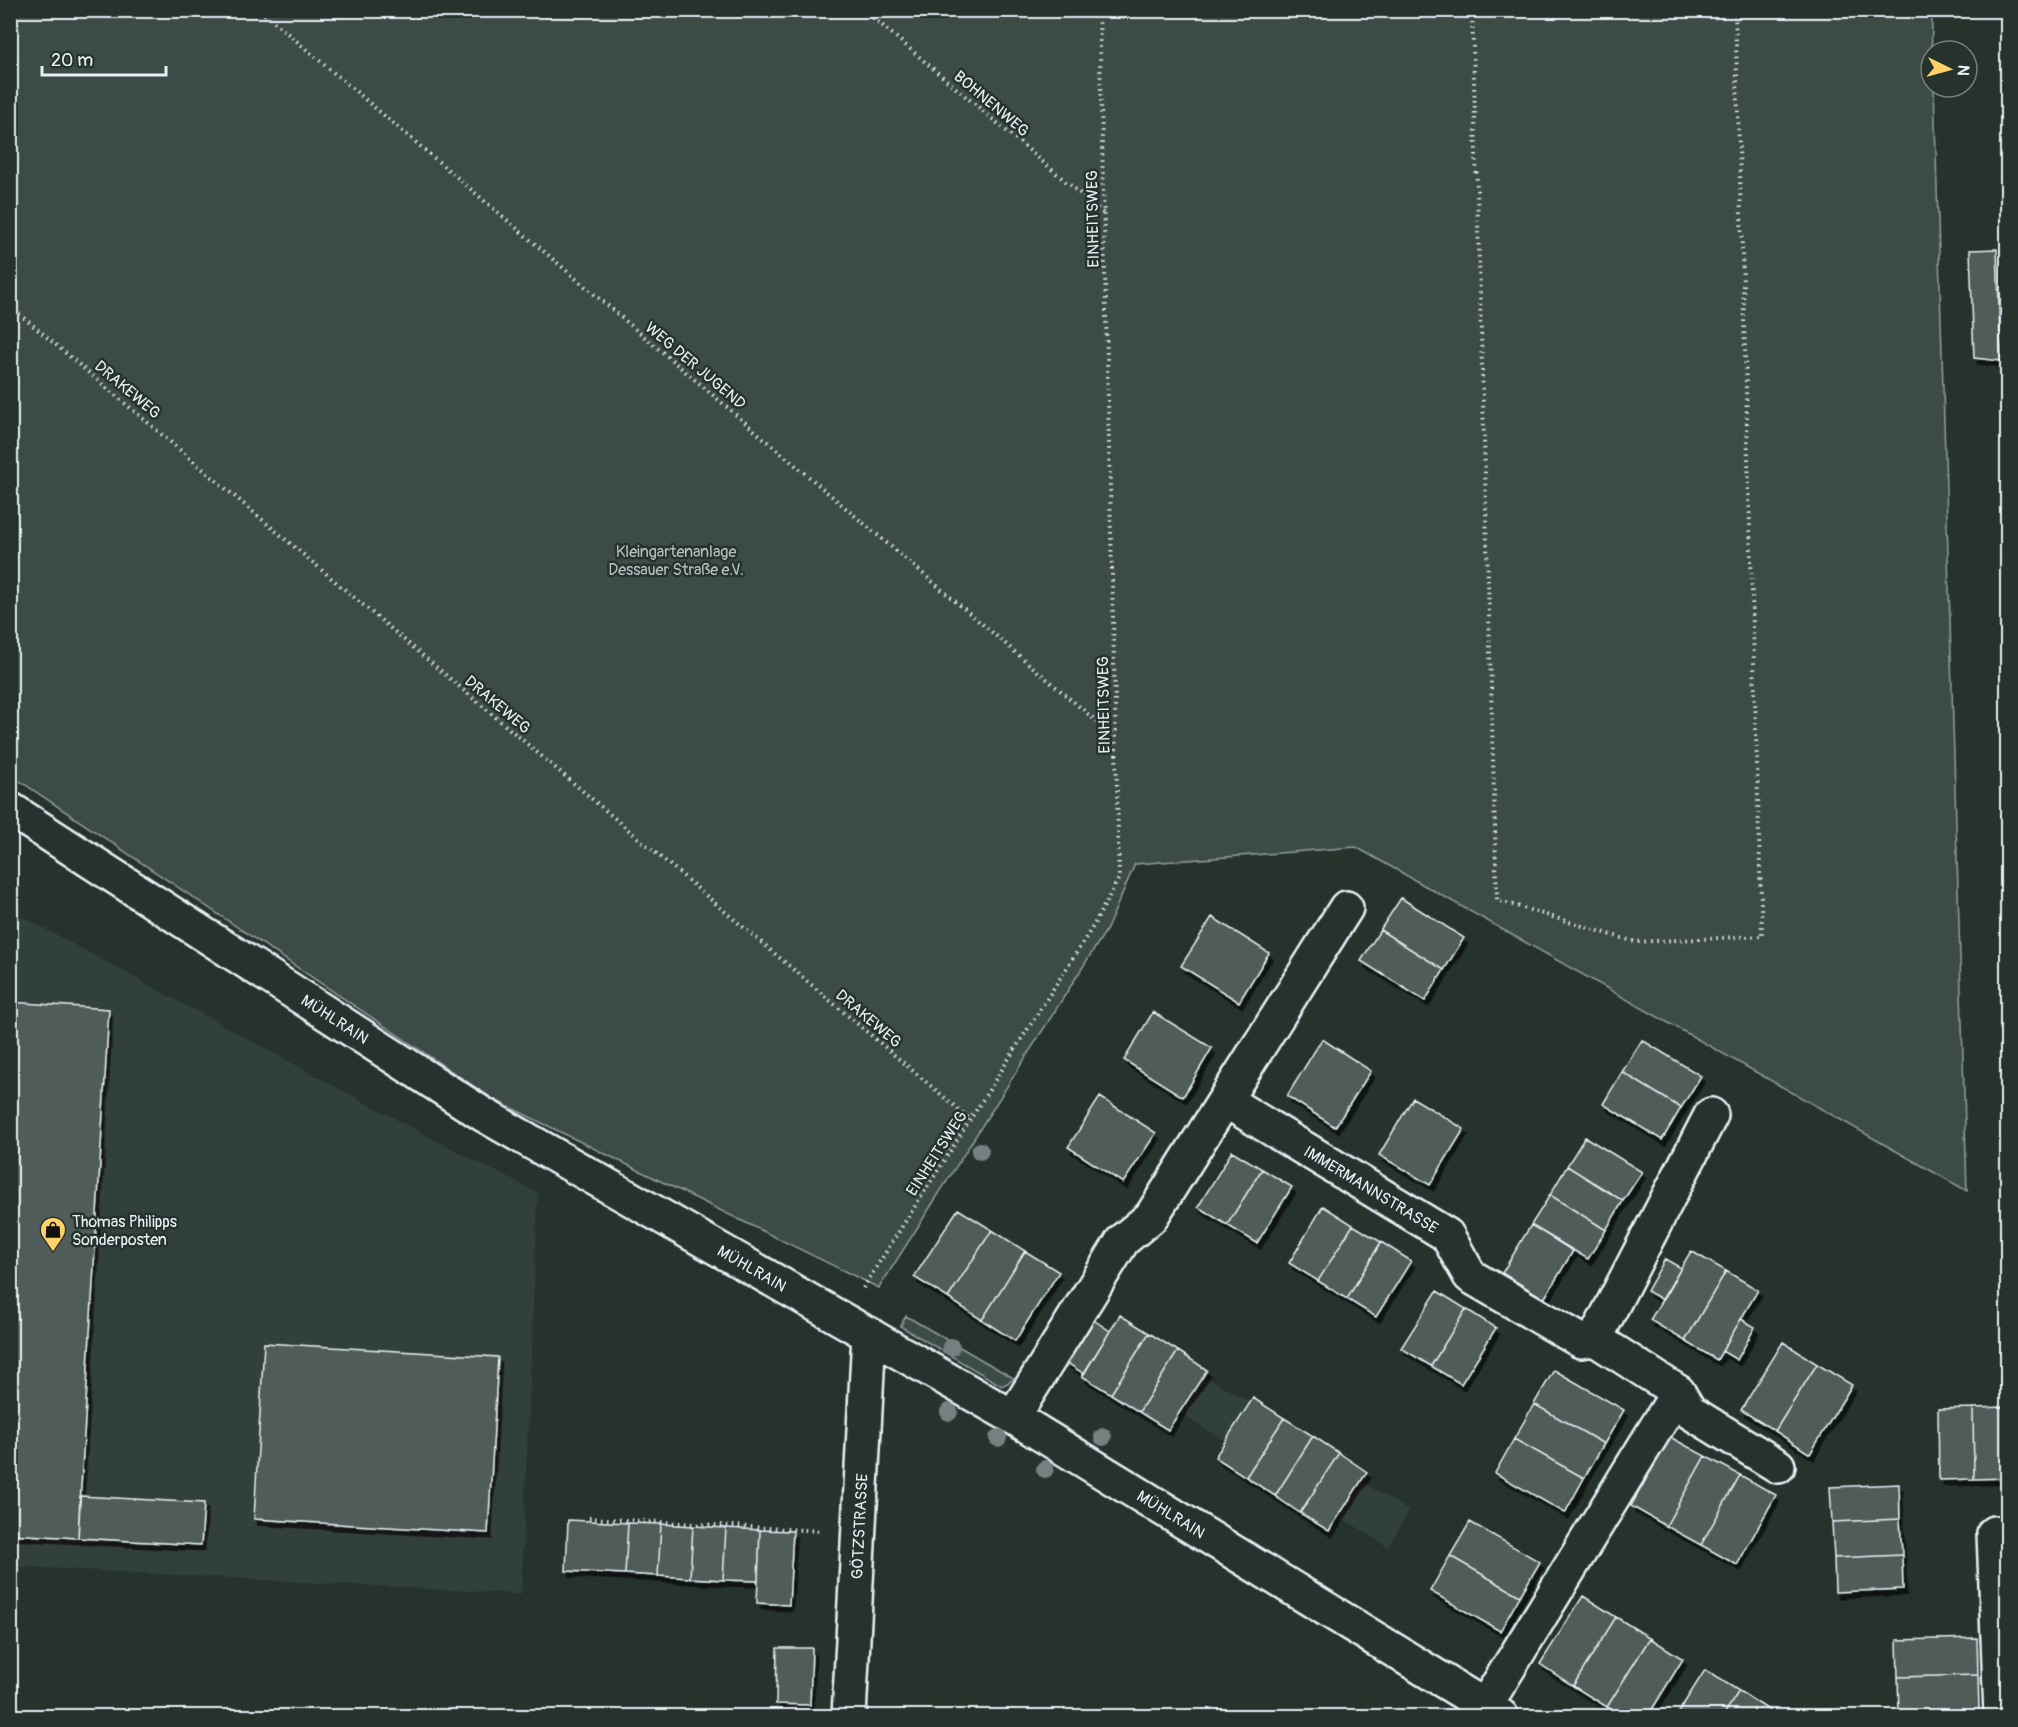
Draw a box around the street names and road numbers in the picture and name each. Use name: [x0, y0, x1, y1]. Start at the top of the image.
street label: BOHNENWEG: [950, 66, 1033, 141]
street label: EINHEITSWEG: [1082, 170, 1104, 268]
street label: WEG DER JUGEND: [641, 318, 750, 414]
street label: DRAKEWEG: [90, 356, 165, 423]
street label: EINHEITSWEG: [1093, 656, 1115, 754]
street label: DRAKEWEG: [460, 671, 535, 738]
street label: DRAKEWEG: [831, 985, 906, 1052]
street label: MÜHLRAIN: [297, 991, 372, 1049]
street label: EINHEITSWEG: [902, 1107, 972, 1200]
street label: IMMERMANNSTRASSE: [1300, 1142, 1442, 1238]
street label: MÜHLRAIN: [713, 1241, 790, 1297]
street label: GÖTZSTRASSE: [847, 1473, 873, 1580]
street label: MÜHLRAIN: [1133, 1486, 1209, 1543]

